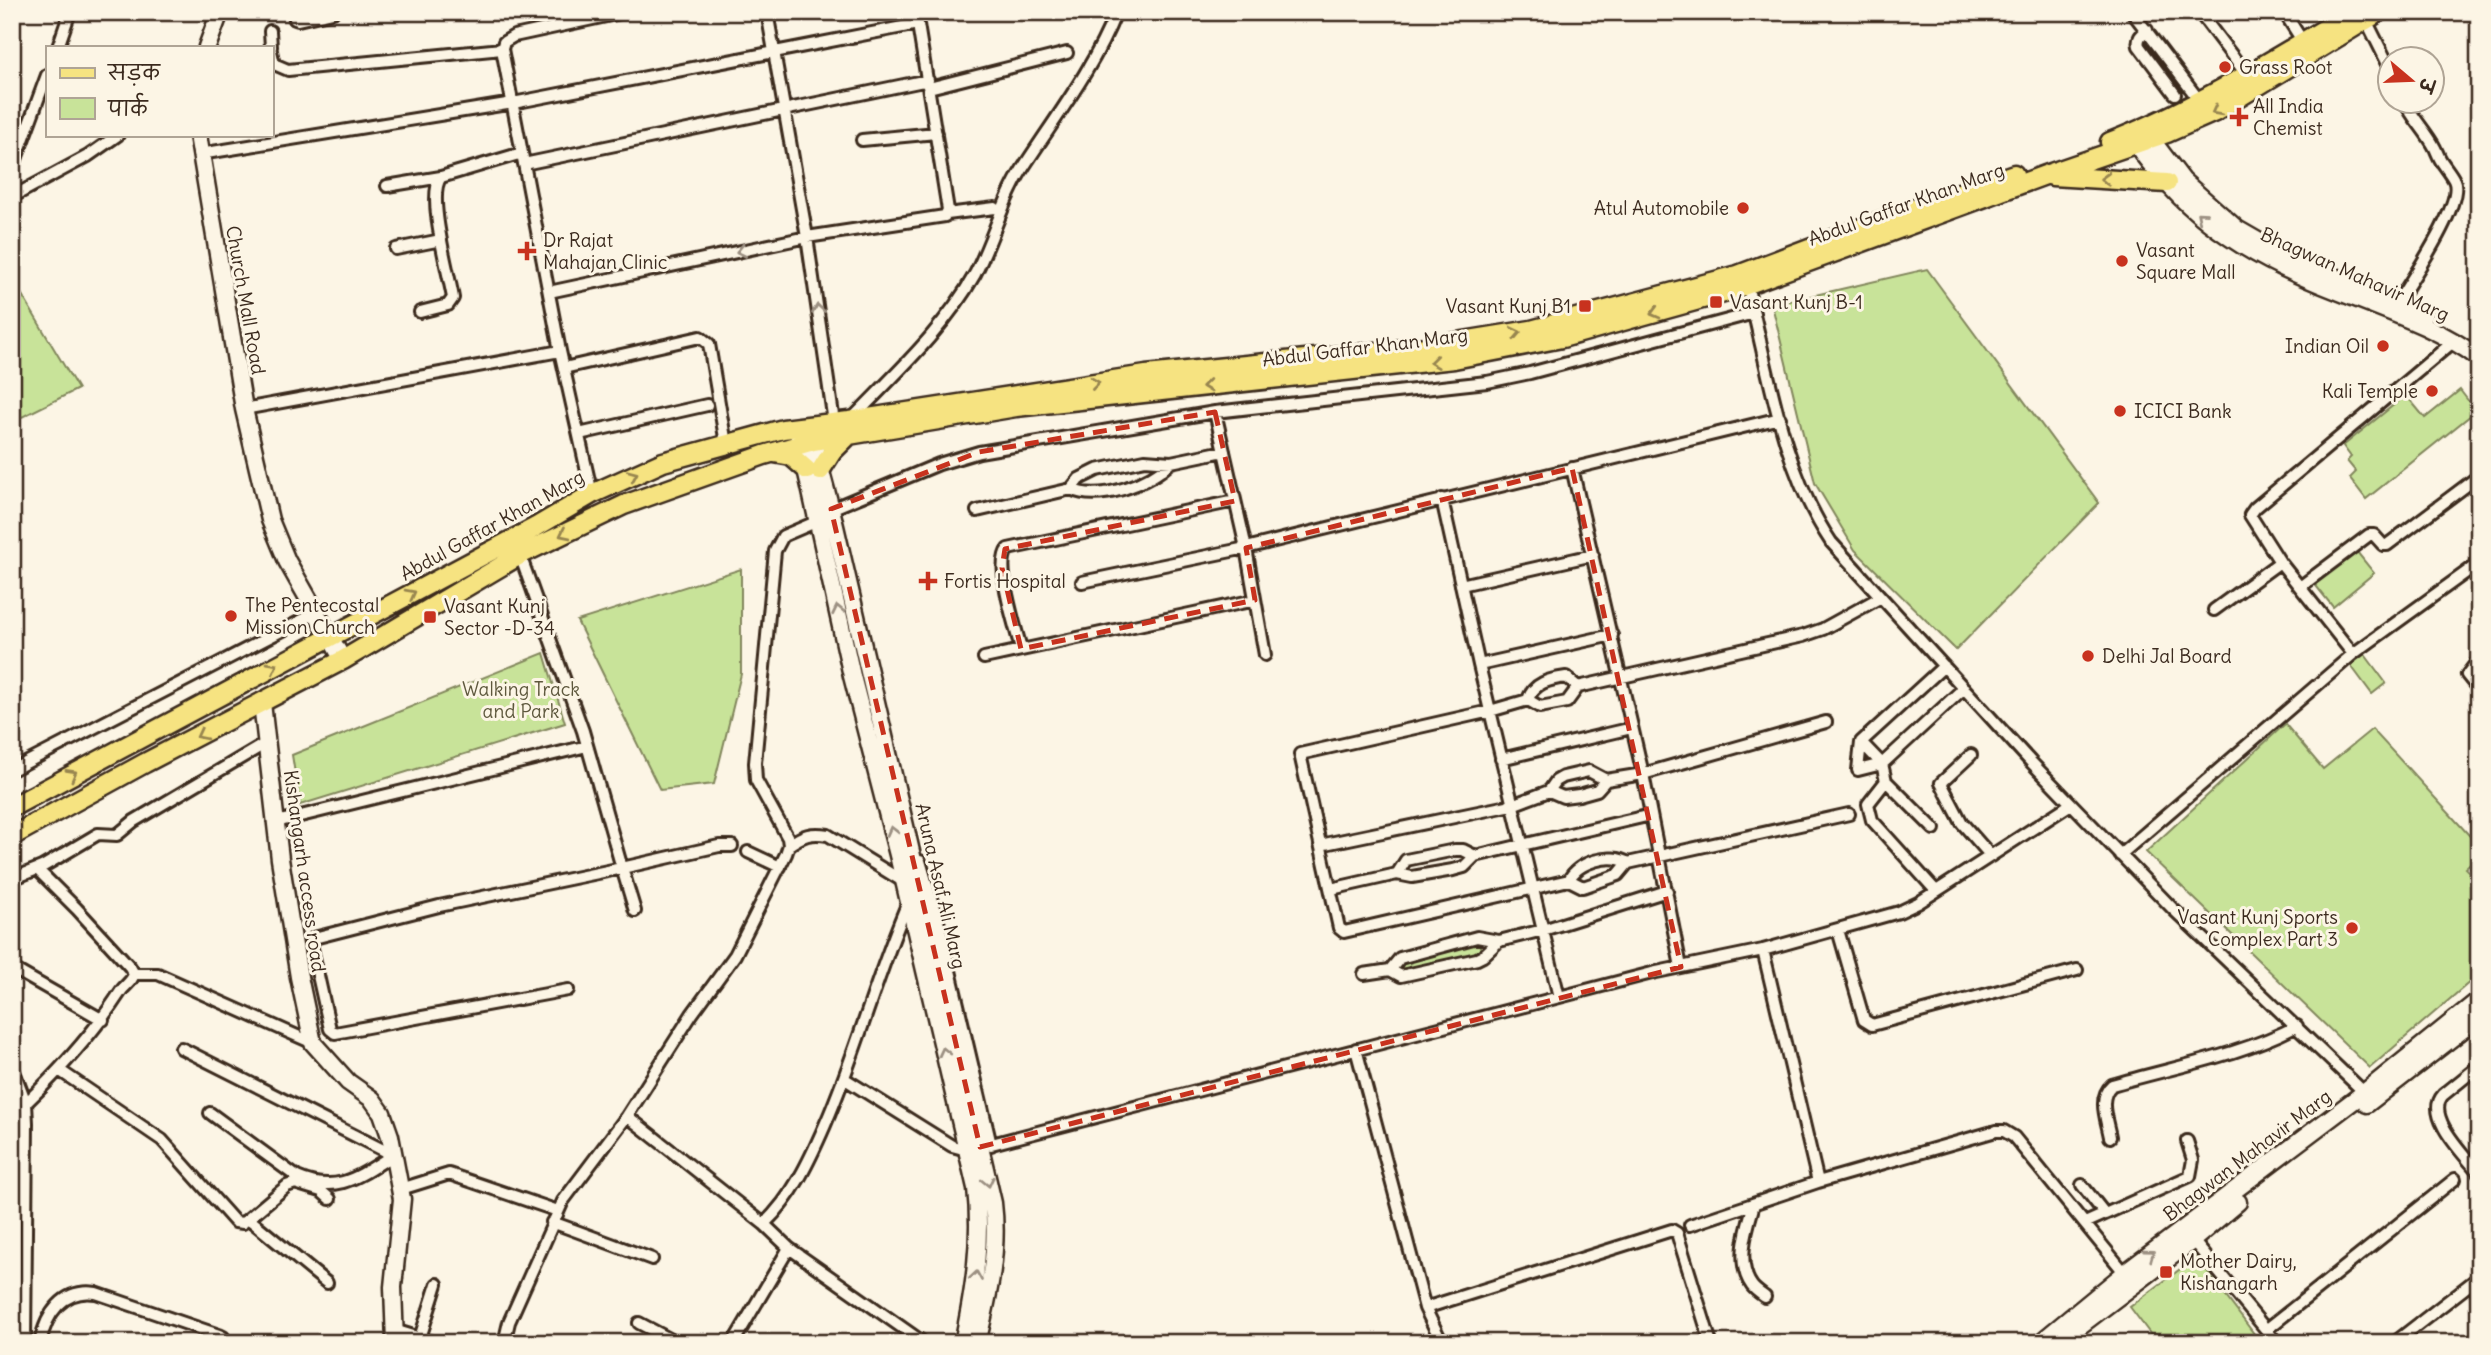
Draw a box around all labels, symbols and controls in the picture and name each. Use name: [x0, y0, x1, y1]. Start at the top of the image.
legend: [46, 46, 273, 136]
north arrow: [2376, 46, 2446, 116]
place label: Grass Root: [2239, 55, 2332, 79]
text: सड़क: [107, 59, 161, 86]
marker: Grass Root: [2217, 59, 2233, 75]
text: उ: [2413, 74, 2441, 98]
text: पार्क: [107, 92, 149, 122]
place label: All India Chemist: [2253, 94, 2324, 140]
one-way arrow: [2211, 102, 2223, 116]
marker: All India Chemist: [2231, 109, 2247, 125]
street label: Abdul Gaffar Khan Marg: [1805, 157, 2007, 251]
one-way arrow: [2099, 171, 2110, 186]
place label: Atul Automobile: [1594, 196, 1729, 220]
marker: Atul Automobile: [1735, 200, 1751, 216]
one-way arrow: [2197, 212, 2210, 224]
street label: Bhagwan Mahavir Marg: [2257, 222, 2453, 326]
street label: Church Mall Road: [221, 224, 271, 376]
place label: Dr Rajat Mahajan Clinic: [543, 228, 668, 274]
place label: Vasant Square Mall: [2136, 238, 2236, 284]
marker: Dr Rajat Mahajan Clinic: [517, 241, 537, 261]
one-way arrow: [735, 243, 747, 258]
marker: Vasant Square Mall: [2114, 253, 2130, 269]
place label: Vasant Kunj B-1: [1730, 290, 1863, 314]
place label: Vasant Kunj B1: [1446, 294, 1571, 318]
marker: Vasant Kunj B-1: [1708, 294, 1724, 310]
marker: Vasant Kunj B1: [1577, 298, 1593, 314]
one-way arrow: [811, 303, 826, 315]
one-way arrow: [1650, 304, 1662, 319]
street label: Abdul Gaffar Khan Marg: [1261, 322, 1469, 372]
one-way arrow: [1510, 327, 1522, 342]
place label: Indian Oil: [2285, 334, 2369, 358]
marker: Indian Oil: [2375, 338, 2391, 354]
one-way arrow: [1428, 354, 1439, 369]
one-way arrow: [1089, 376, 1101, 391]
one-way arrow: [1202, 378, 1213, 393]
place label: Kali Temple: [2322, 379, 2418, 403]
marker: Kali Temple: [2424, 383, 2440, 399]
place label: ICICI Bank: [2134, 399, 2232, 423]
marker: ICICI Bank: [2112, 403, 2128, 419]
street label: Abdul Gaffar Khan Marg: [396, 464, 588, 586]
one-way arrow: [625, 469, 638, 483]
one-way arrow: [559, 526, 571, 540]
place label: Fortis Hospital: [944, 569, 1066, 593]
marker: Fortis Hospital: [918, 571, 938, 591]
one-way arrow: [403, 588, 416, 602]
place label: The Pentecostal Mission Church: [245, 593, 379, 639]
place label: Vasant Kunj Sector -D-34: [444, 594, 555, 640]
one-way arrow: [831, 604, 846, 616]
marker: The Pentecostal Mission Church: [223, 608, 239, 624]
marker: Vasant Kunj Sector -D-34: [422, 609, 438, 625]
place label: Delhi Jal Board: [2102, 644, 2232, 668]
marker: Delhi Jal Board: [2080, 648, 2096, 664]
one-way arrow: [266, 662, 278, 675]
park label: Walking Track and Park: [462, 677, 580, 723]
one-way arrow: [196, 726, 208, 740]
street label: Kishangarh access road: [279, 768, 331, 974]
one-way arrow: [65, 769, 77, 782]
street label: Aruna Asaf Ali Marg: [910, 801, 972, 971]
one-way arrow: [886, 825, 900, 837]
place label: Vasant Kunj Sports Complex Part 3: [2178, 905, 2338, 951]
marker: Vasant Kunj Sports Complex Part 3: [2344, 920, 2360, 936]
one-way arrow: [938, 1046, 952, 1058]
street label: Bhagwan Mahavir Marg: [2158, 1084, 2336, 1226]
one-way arrow: [980, 1175, 995, 1187]
place label: Mother Dairy, Kishangarh: [2180, 1249, 2297, 1295]
one-way arrow: [2142, 1250, 2155, 1262]
marker: Mother Dairy, Kishangarh: [2158, 1264, 2174, 1280]
one-way arrow: [968, 1270, 983, 1282]

